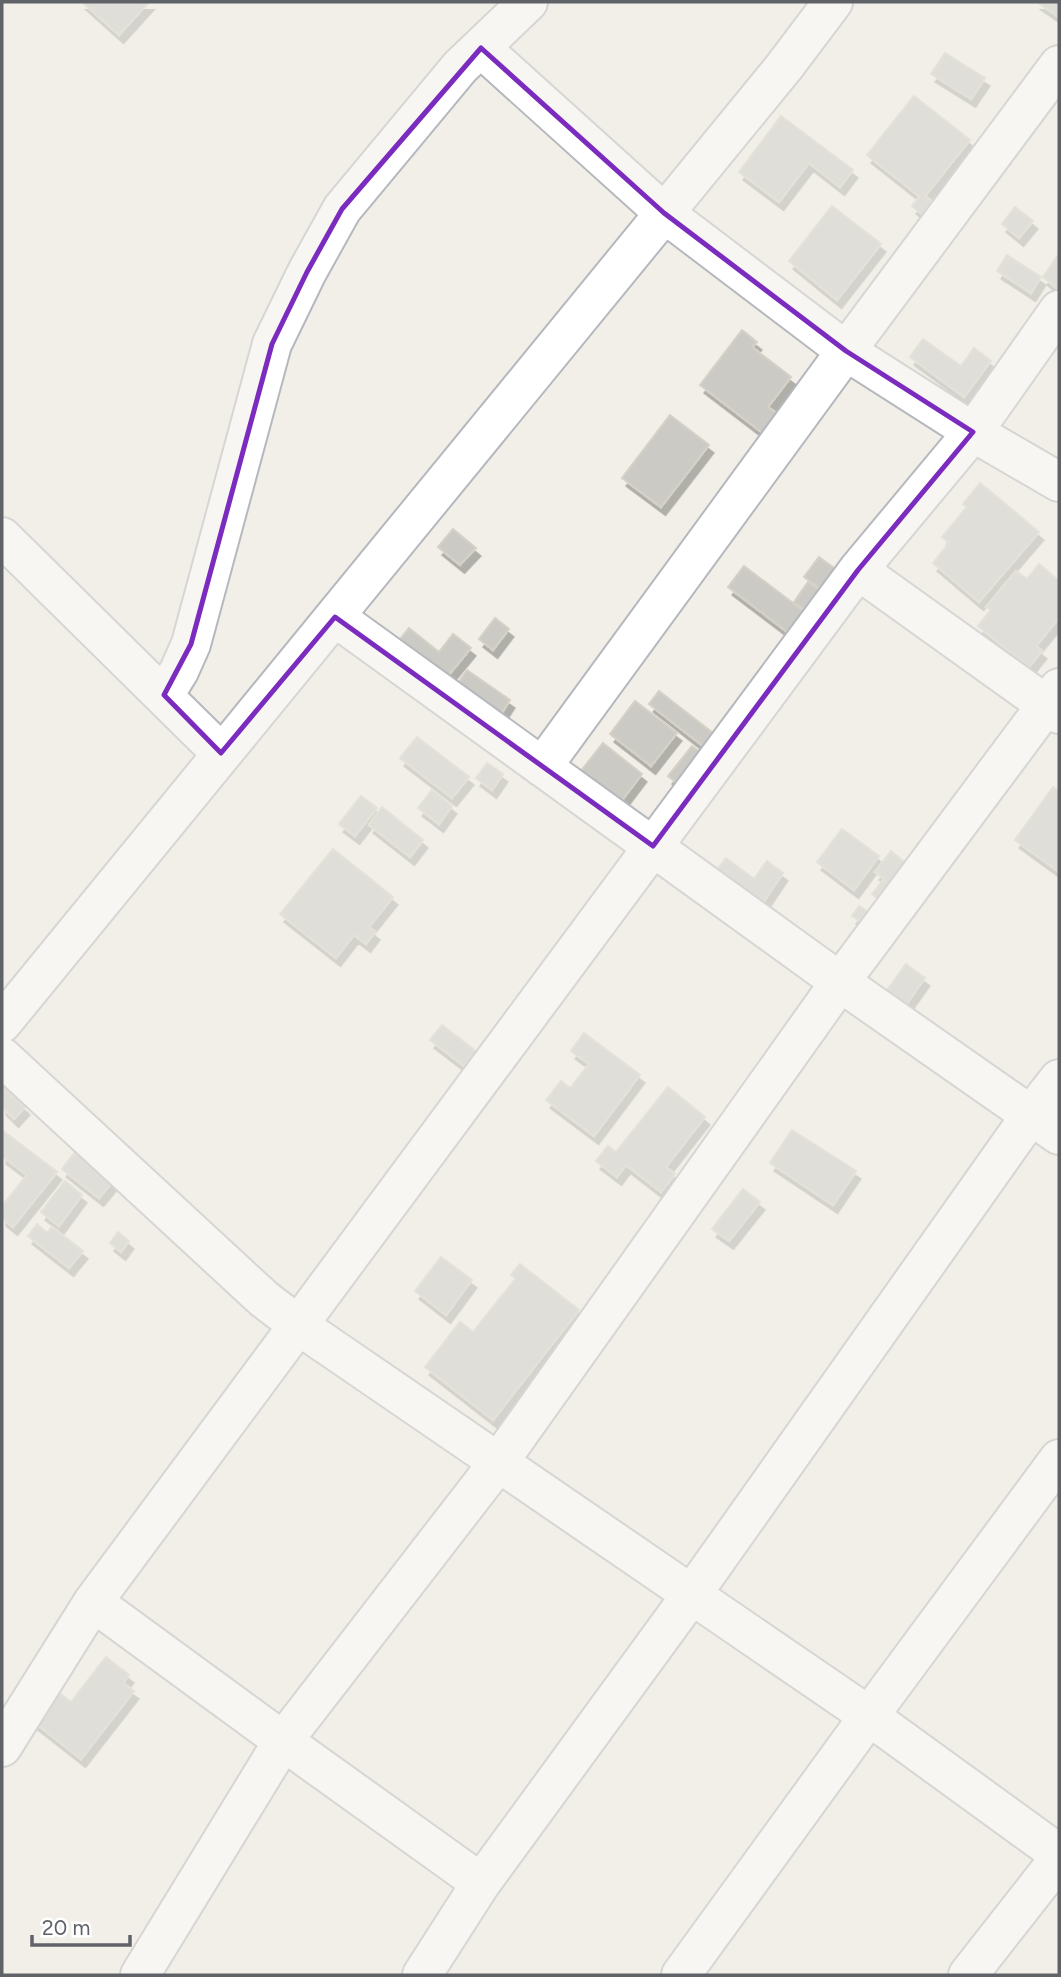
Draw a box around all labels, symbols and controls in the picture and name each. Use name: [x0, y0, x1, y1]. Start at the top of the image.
scale bar: [32, 1904, 130, 1948]
text: 20 m: [42, 1915, 90, 1940]

